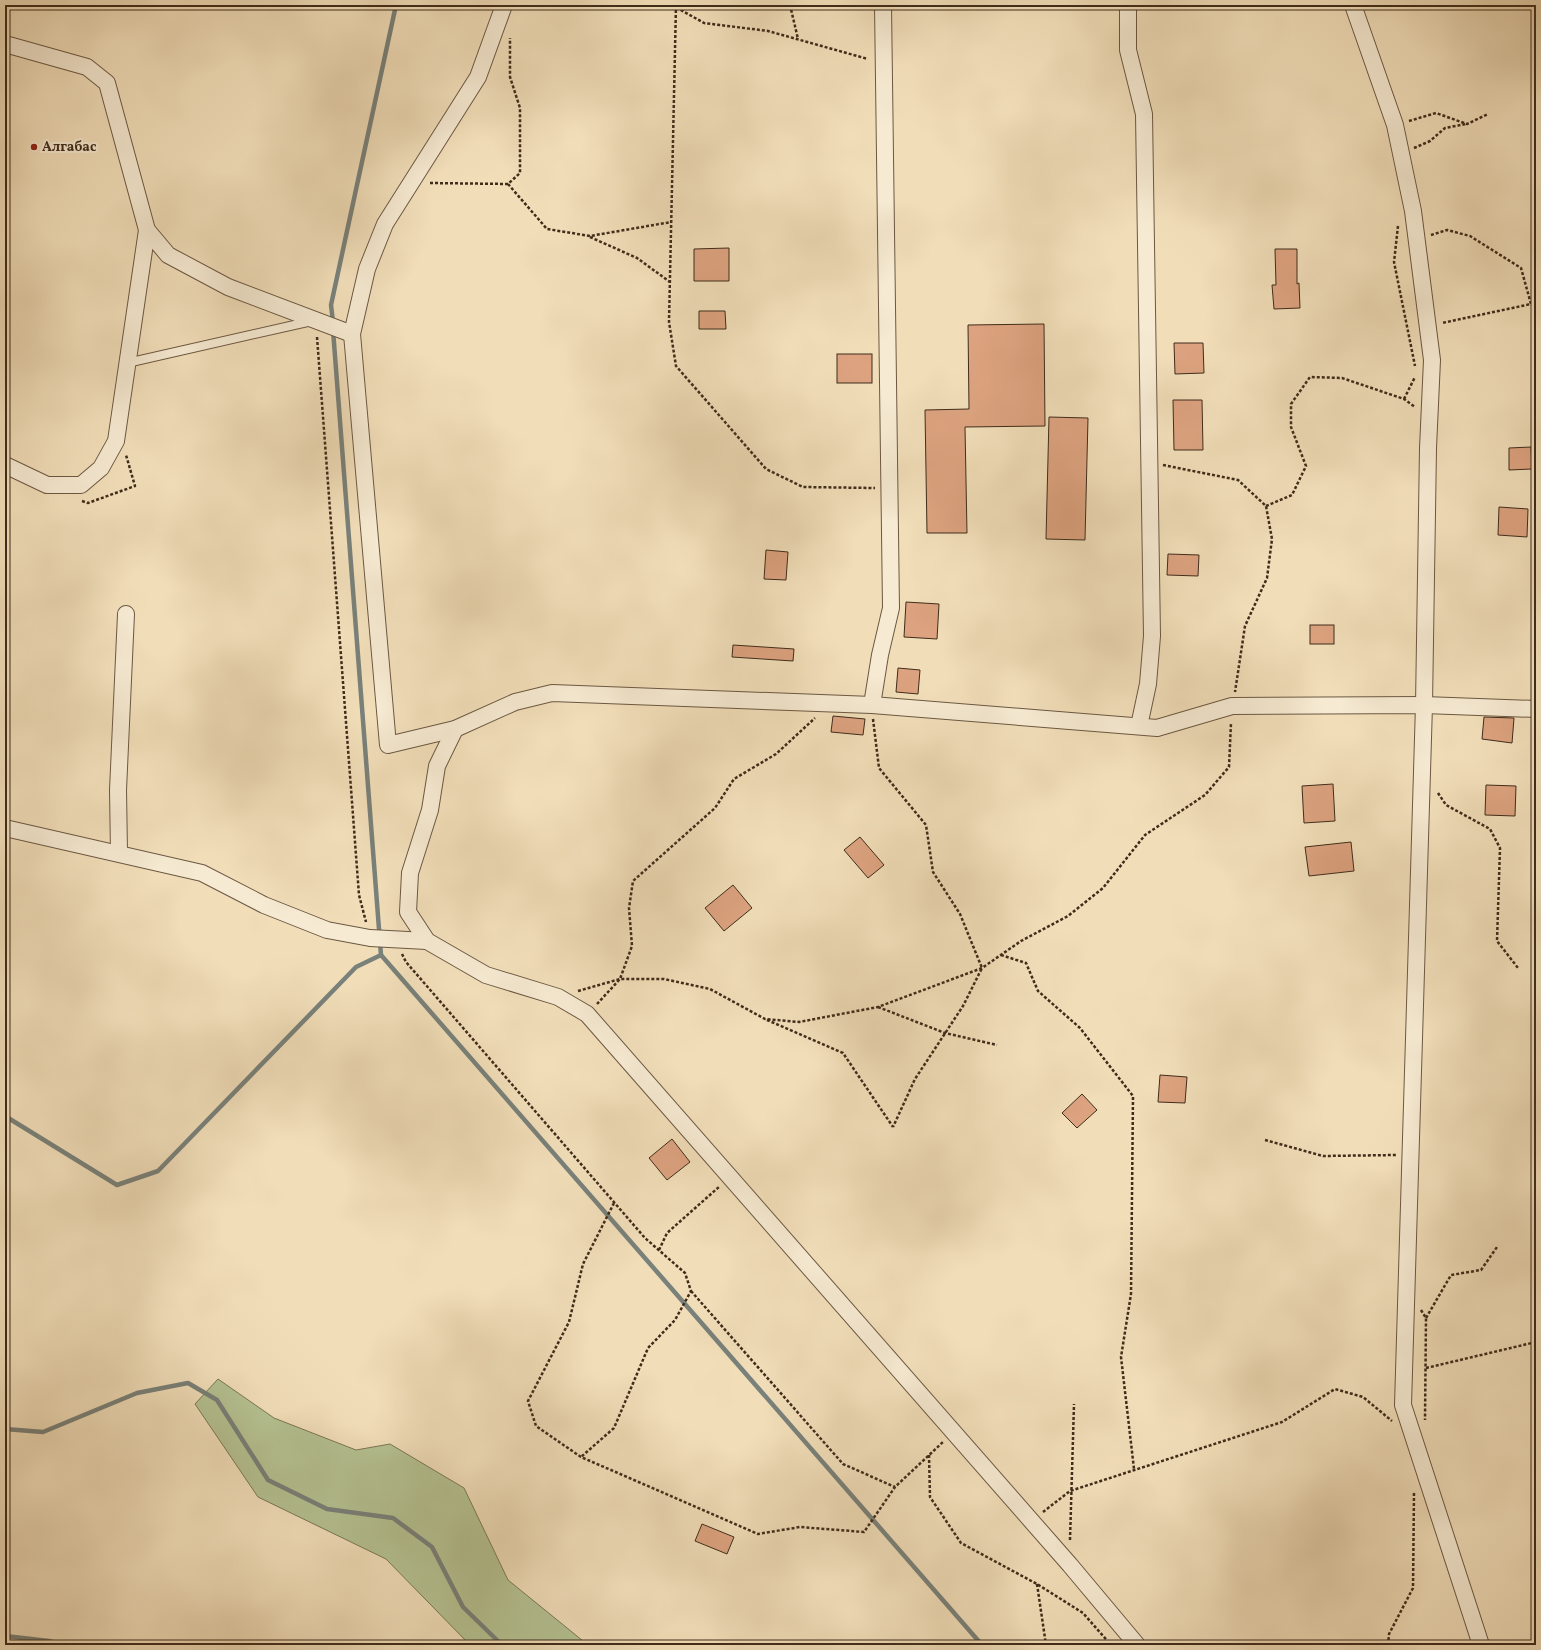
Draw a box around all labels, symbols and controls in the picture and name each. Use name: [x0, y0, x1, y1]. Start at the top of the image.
place label: Алгабас: [42, 138, 97, 157]
marker: Алгабас: [29, 142, 39, 152]

